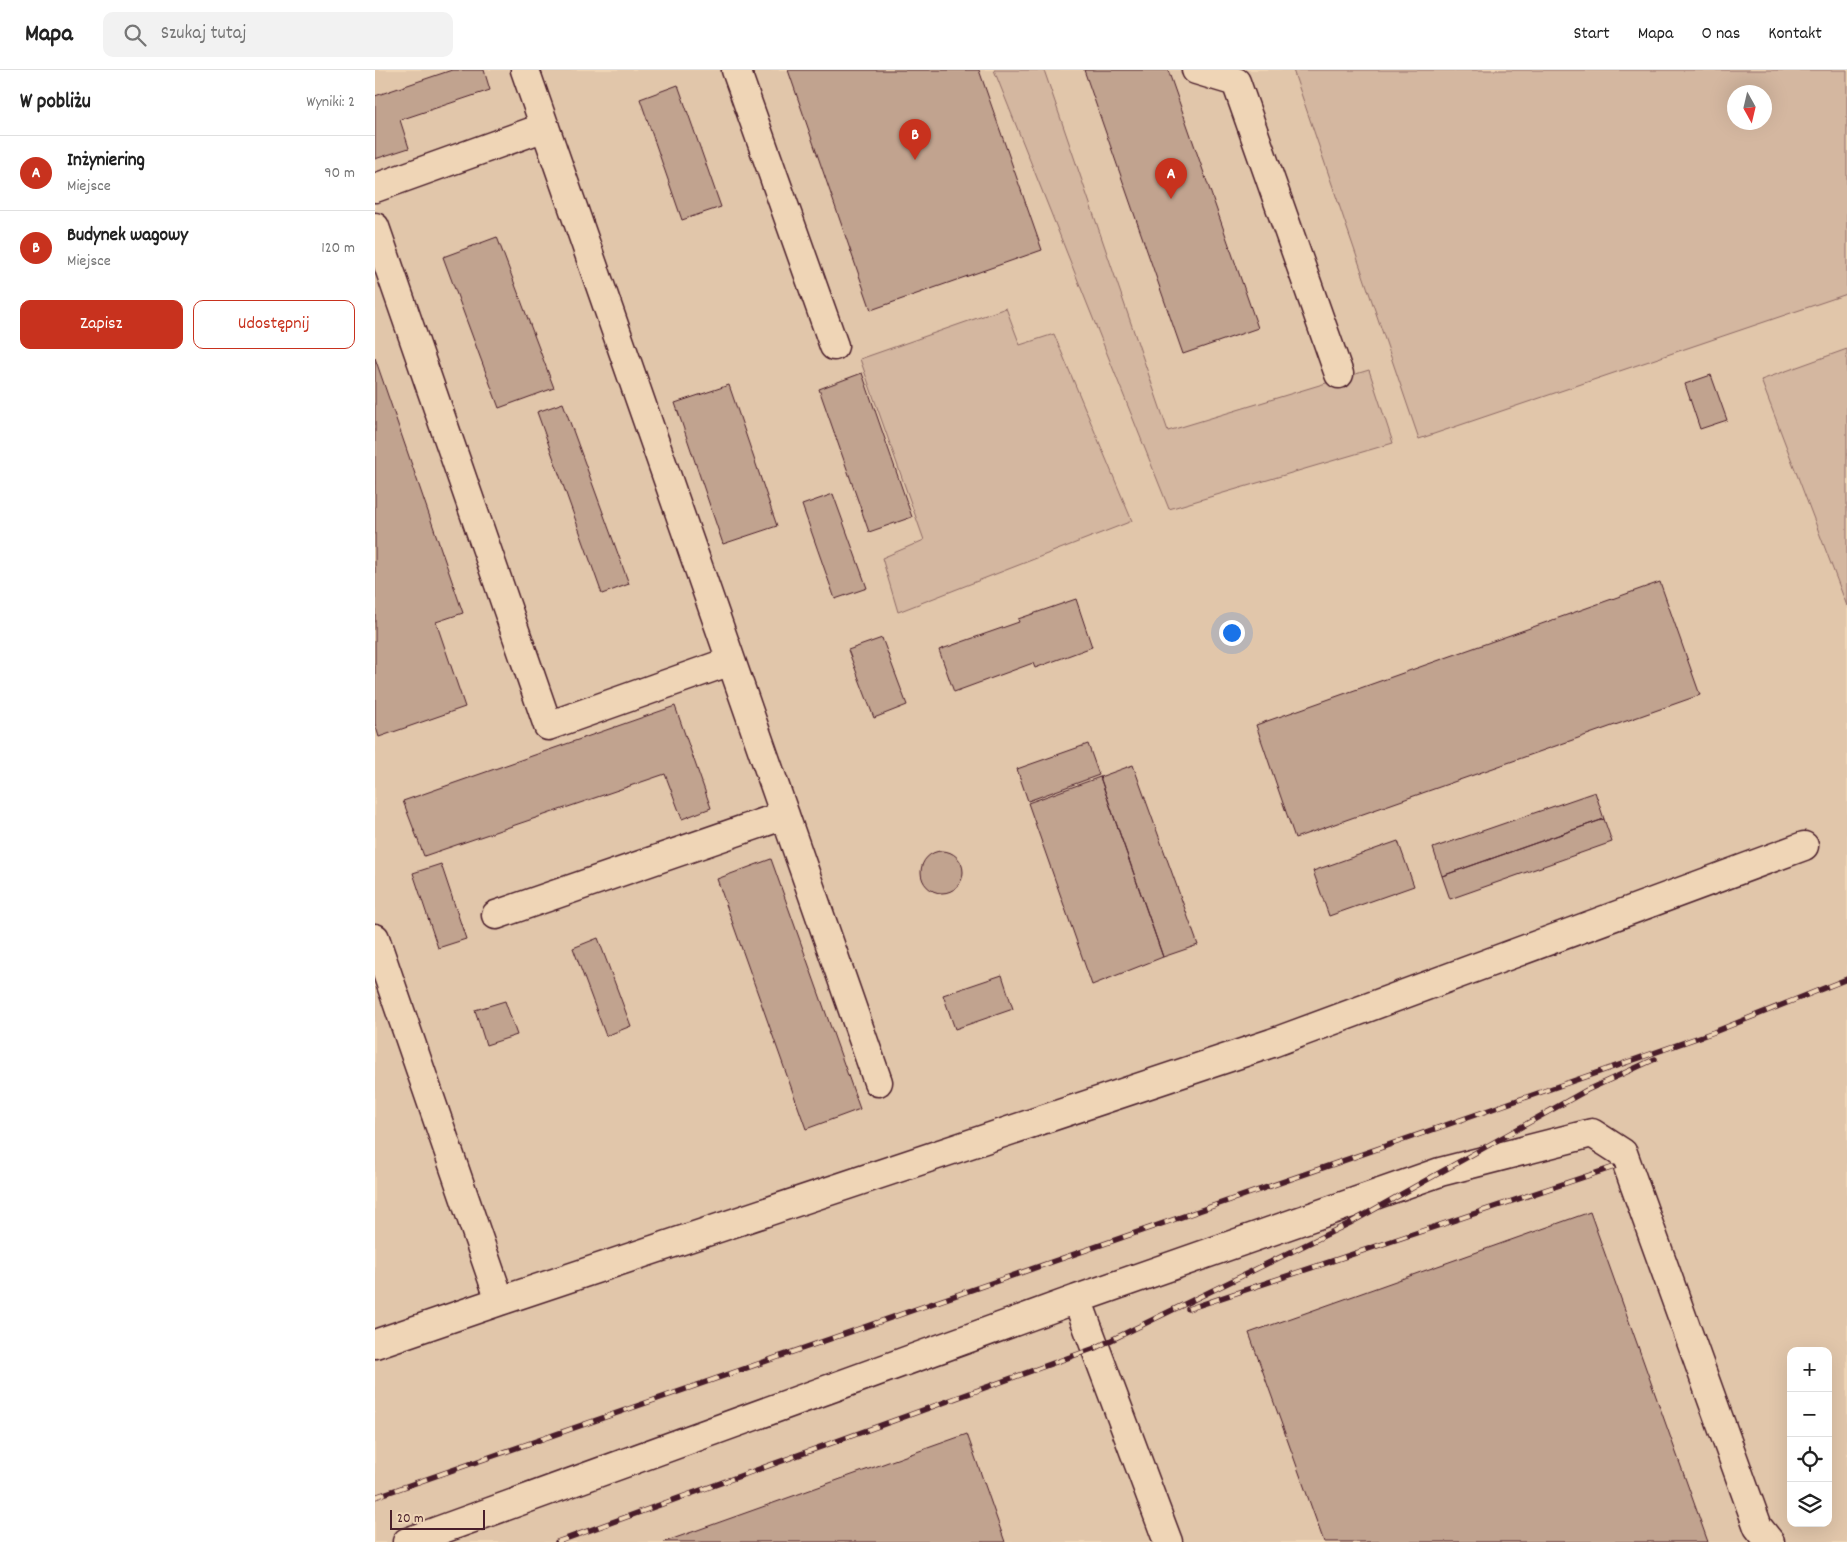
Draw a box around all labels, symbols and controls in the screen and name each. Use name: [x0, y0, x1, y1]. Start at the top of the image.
search box: [103, 12, 453, 57]
text: Mapa: [25, 18, 73, 52]
icon: search: [121, 21, 149, 49]
text: Szukaj tutaj: [161, 21, 247, 48]
text: Start: [1573, 22, 1610, 47]
text: Mapa: [1638, 22, 1673, 47]
text: O nas: [1701, 22, 1740, 47]
text: Kontakt: [1768, 22, 1822, 47]
north arrow: [1727, 85, 1772, 130]
text: W pobliżu: [20, 88, 91, 118]
text: Wyniki: 2: [306, 91, 355, 114]
pin: B: [899, 119, 931, 160]
text: Inżyniering: [67, 148, 145, 175]
pin: A: [1155, 158, 1187, 199]
text: A: [32, 162, 40, 185]
text: 90 m: [324, 162, 355, 185]
text: Miejsce: [67, 175, 111, 198]
text: Budynek wagowy: [67, 223, 188, 250]
text: B: [32, 237, 40, 260]
text: 120 m: [321, 237, 355, 260]
text: Miejsce: [67, 250, 111, 273]
button: Zapisz: [20, 300, 183, 349]
button: Udostępnij: [193, 300, 355, 349]
your location: [1219, 620, 1245, 646]
map controls: [1787, 1347, 1832, 1527]
button: +: [1787, 1347, 1832, 1392]
button: −: [1787, 1392, 1832, 1437]
button: locate: [1787, 1437, 1832, 1482]
button: layers: [1787, 1482, 1832, 1527]
scale bar: [390, 1507, 485, 1530]
text: 20 m: [397, 1509, 424, 1529]

